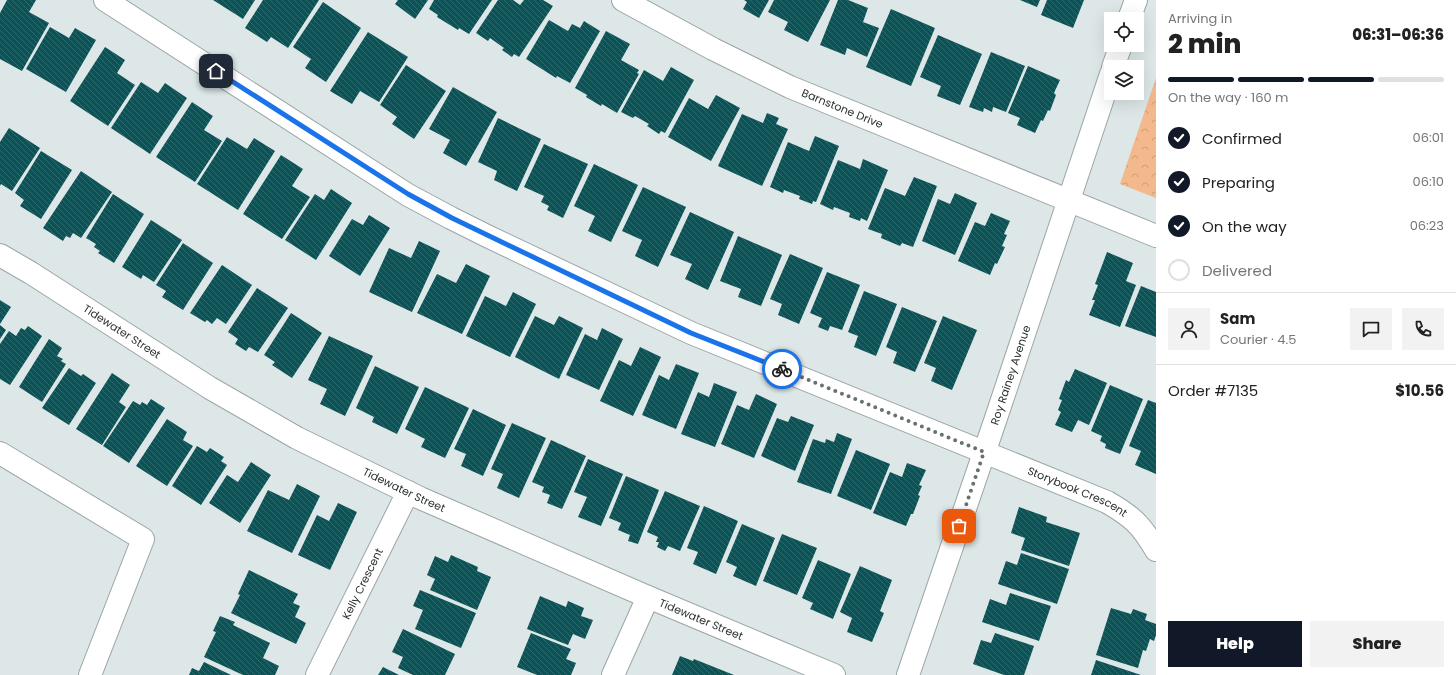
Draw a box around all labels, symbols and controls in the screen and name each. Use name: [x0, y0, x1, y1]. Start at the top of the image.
text: Arriving in: [1168, 9, 1232, 28]
map controls: [1104, 12, 1144, 100]
button: locate: [1104, 12, 1144, 52]
text: 06:31–06:36: [1352, 24, 1444, 45]
text: 2 min: [1168, 26, 1241, 62]
pin: [199, 54, 233, 88]
icon: home: [205, 60, 227, 82]
button: layers: [1104, 60, 1144, 100]
street label: Barnstone Drive: [799, 85, 886, 132]
text: On the way · 160 m: [1168, 88, 1289, 107]
icon: check: [1168, 127, 1190, 149]
text: Confirmed: [1202, 128, 1282, 149]
text: 06:01: [1412, 128, 1444, 147]
icon: check: [1168, 171, 1190, 193]
text: Preparing: [1202, 172, 1275, 193]
text: 06:10: [1412, 172, 1444, 191]
icon: check: [1168, 215, 1190, 237]
text: On the way: [1202, 216, 1287, 237]
text: 06:23: [1410, 216, 1444, 235]
text: Delivered: [1202, 260, 1272, 281]
street label: Tidewater Street: [80, 301, 164, 362]
button: person: [1168, 308, 1210, 350]
text: Sam: [1220, 308, 1255, 329]
button: chat: [1350, 308, 1392, 350]
button: phone: [1402, 308, 1444, 350]
street label: Roy Rainey Avenue: [986, 323, 1035, 427]
text: Courier · 4.5: [1220, 330, 1296, 349]
courier: [762, 349, 802, 389]
icon: bike: [771, 358, 793, 380]
text: Order #7135: [1168, 380, 1258, 401]
text: $10.56: [1395, 380, 1444, 401]
street label: Tidewater Street: [360, 463, 448, 516]
street label: Storybook Crescent: [1025, 463, 1131, 521]
pin: [942, 509, 976, 543]
icon: bag: [948, 515, 970, 537]
street label: Kelly Crescent: [338, 545, 387, 622]
street label: Tidewater Street: [657, 595, 746, 644]
button: Help: [1168, 621, 1302, 667]
button: Share: [1310, 621, 1444, 667]

